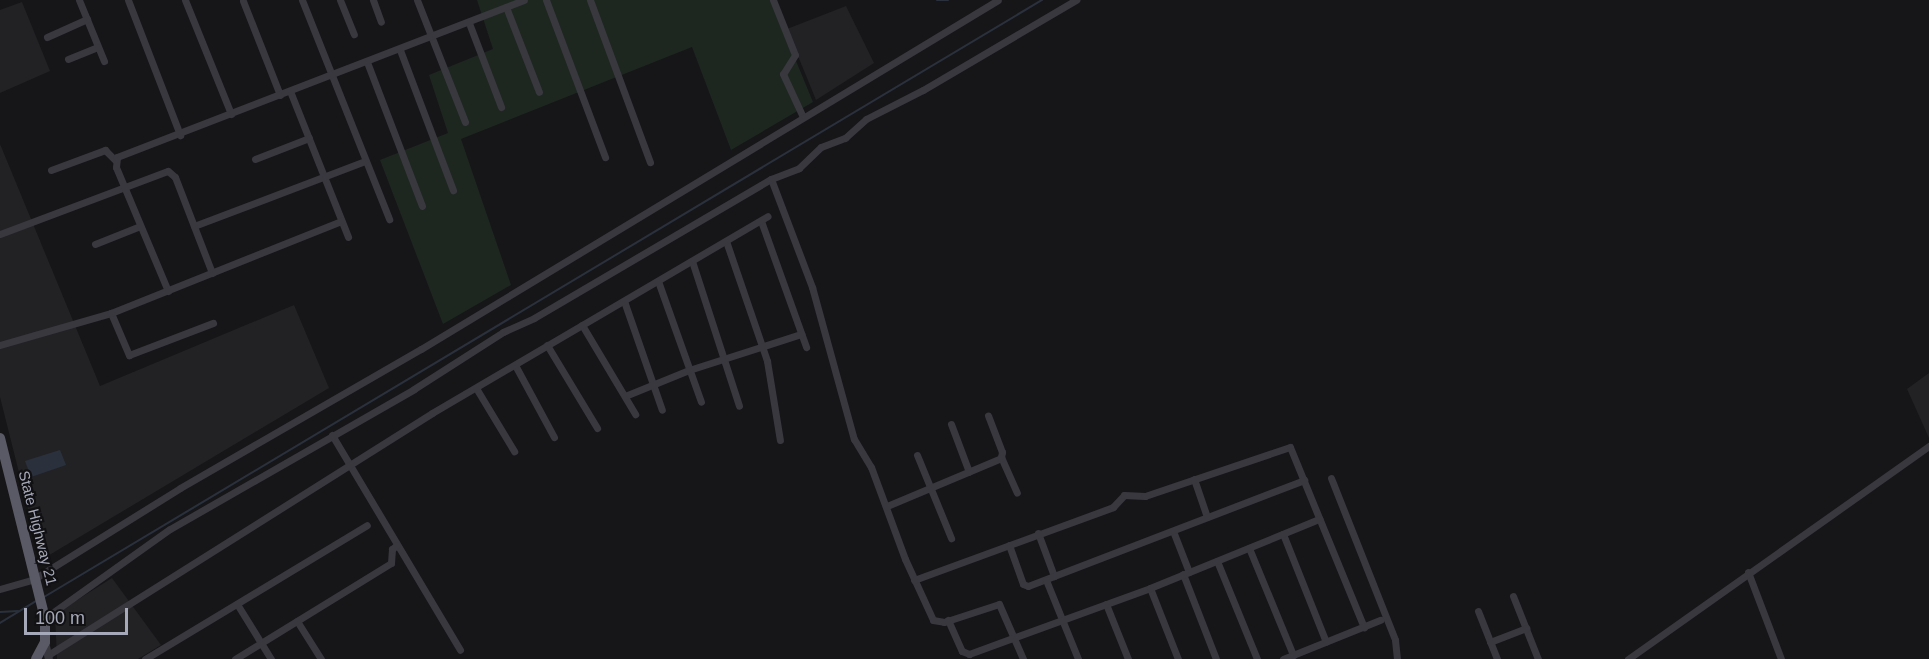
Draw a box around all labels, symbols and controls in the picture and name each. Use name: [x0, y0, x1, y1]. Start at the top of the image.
street label: State Highway 21: [15, 469, 61, 587]
scale bar: [27, 596, 130, 634]
text: 100 m: [35, 608, 85, 628]

